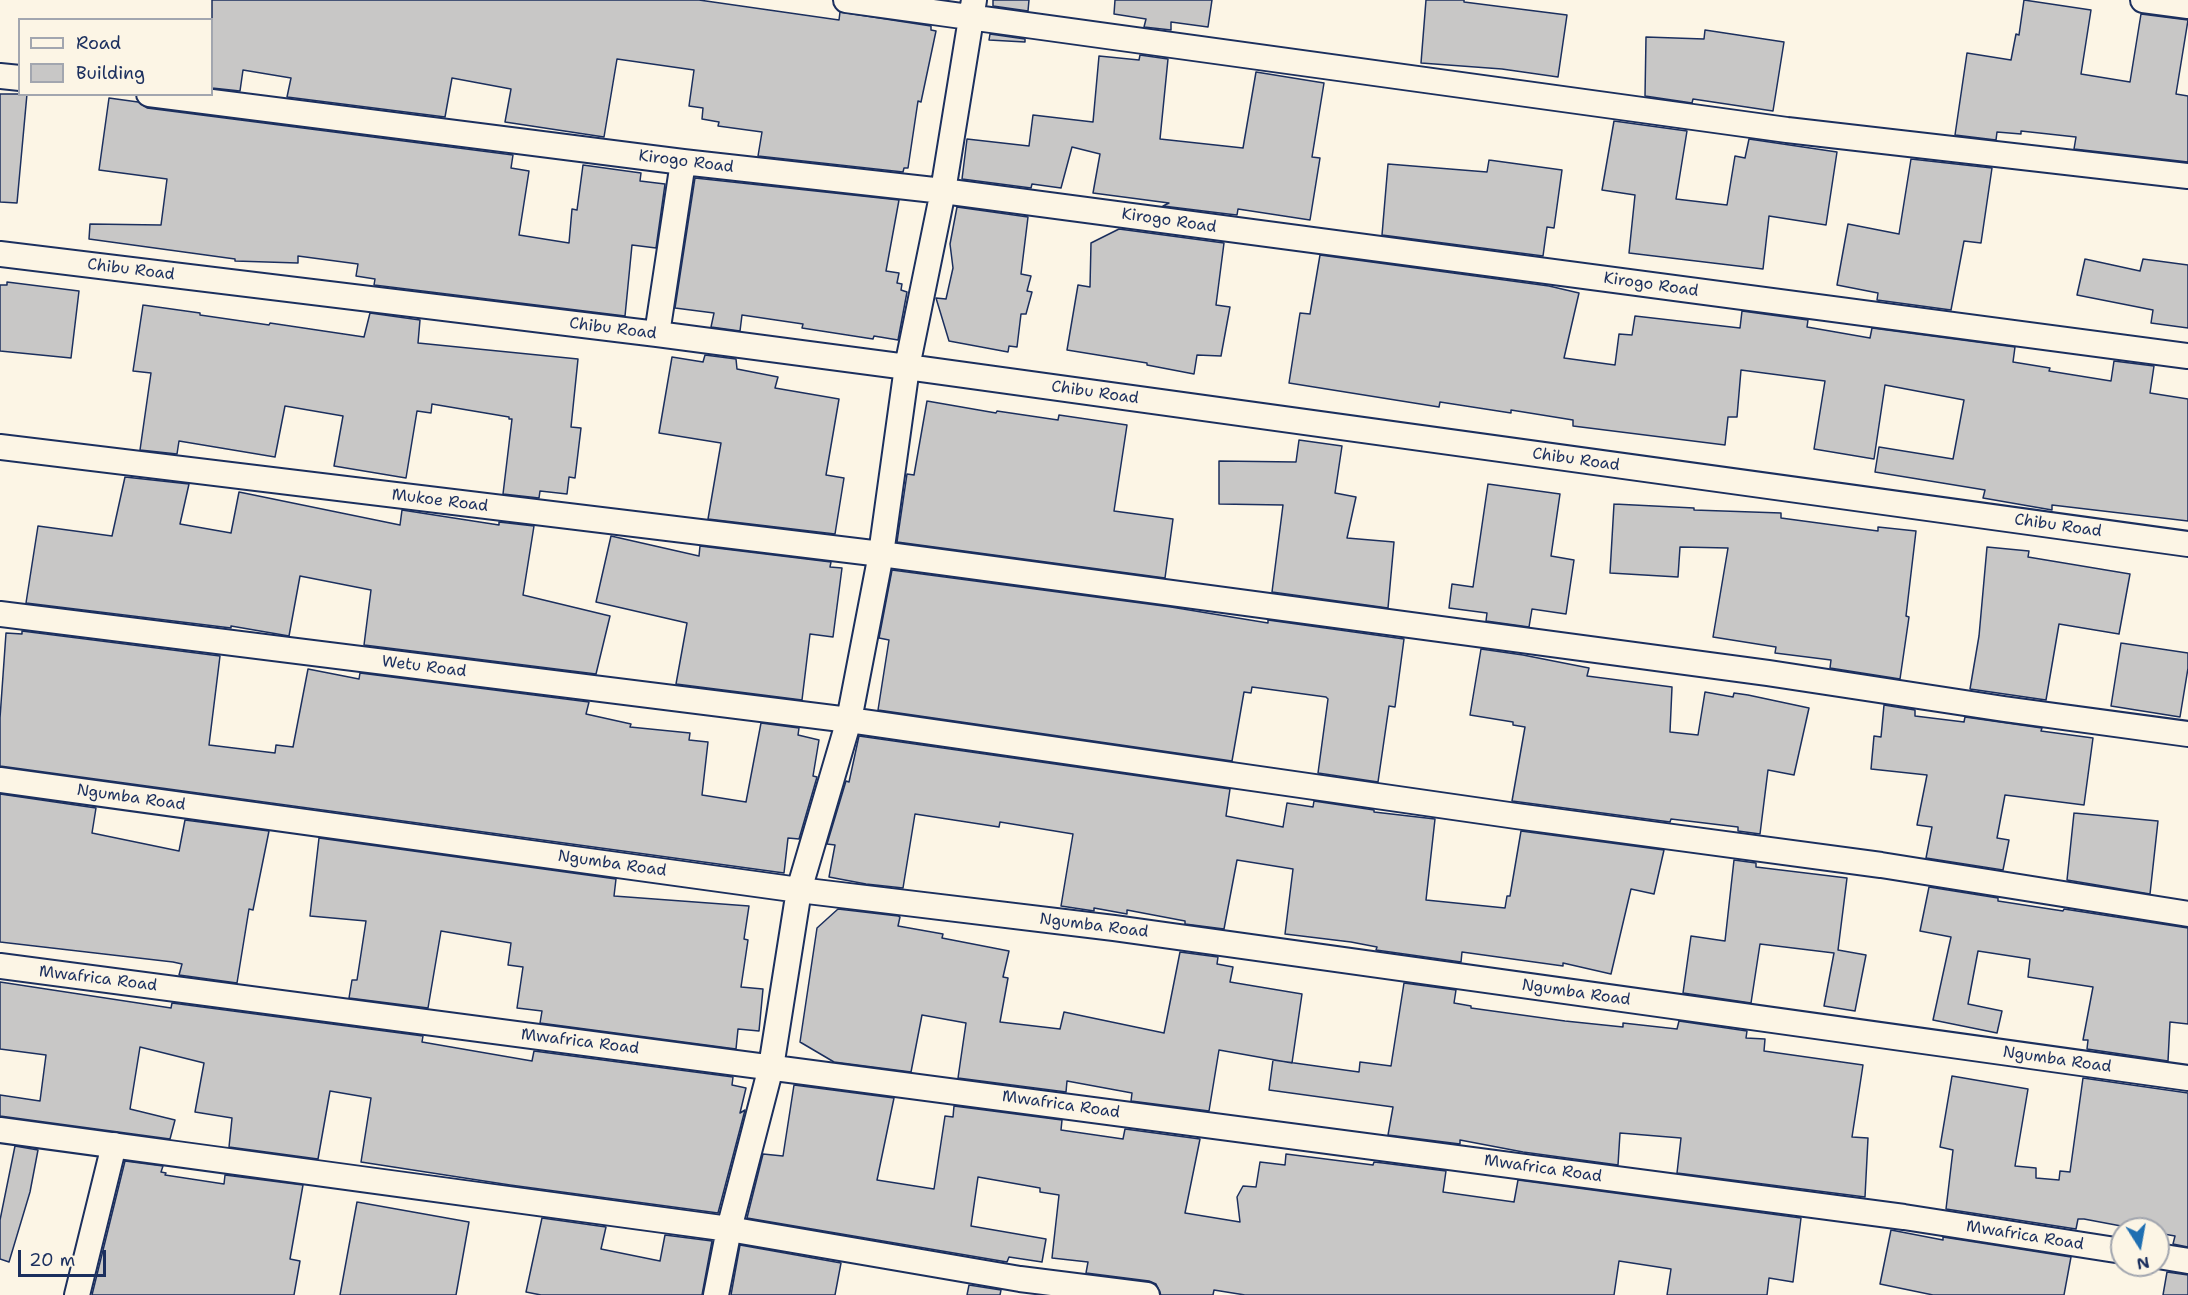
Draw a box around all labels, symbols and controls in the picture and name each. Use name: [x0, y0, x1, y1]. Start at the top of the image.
legend: [18, 18, 213, 96]
text: Road: [76, 31, 121, 55]
text: Building: [76, 61, 145, 85]
street label: Kirogo Road: [637, 147, 735, 177]
street label: Kirogo Road: [1120, 205, 1218, 237]
street label: Chibu Road: [86, 255, 176, 285]
street label: Kirogo Road: [1602, 269, 1700, 301]
street label: Chibu Road: [568, 314, 658, 344]
street label: Chibu Road: [1050, 377, 1140, 409]
street label: Chibu Road: [1531, 444, 1621, 476]
street label: Mukoe Road: [391, 486, 489, 516]
street label: Chibu Road: [2013, 510, 2103, 542]
street label: Wetu Road: [381, 652, 467, 682]
street label: Ngumba Road: [75, 781, 187, 815]
street label: Ngumba Road: [556, 847, 668, 881]
street label: Ngumba Road: [1038, 910, 1150, 942]
street label: Mwafrica Road: [38, 962, 158, 996]
street label: Ngumba Road: [1520, 976, 1632, 1010]
street label: Mwafrica Road: [520, 1025, 640, 1059]
street label: Ngumba Road: [2001, 1043, 2113, 1077]
street label: Mwafrica Road: [1001, 1087, 1121, 1123]
street label: Mwafrica Road: [1483, 1151, 1603, 1187]
street label: Mwafrica Road: [1965, 1217, 2085, 1255]
north arrow: [2110, 1217, 2170, 1277]
scale bar: [21, 1238, 110, 1276]
text: 20 m: [29, 1248, 75, 1272]
text: N: [2135, 1252, 2151, 1275]

